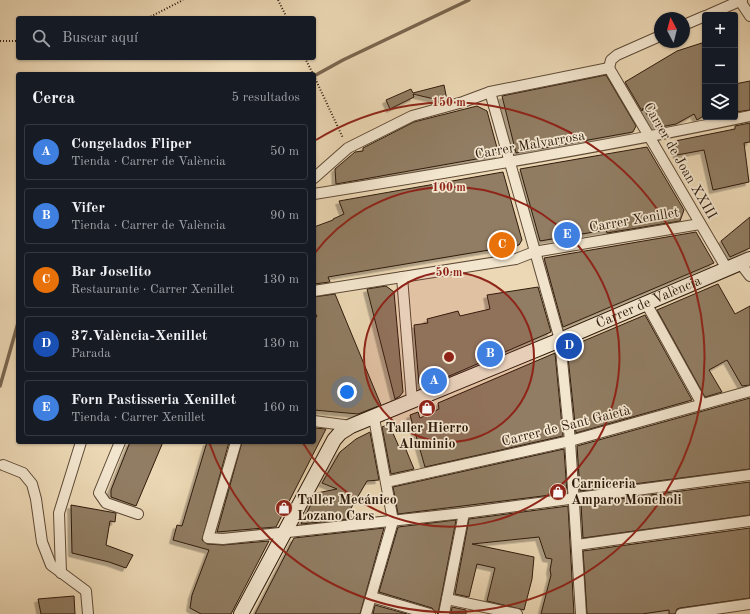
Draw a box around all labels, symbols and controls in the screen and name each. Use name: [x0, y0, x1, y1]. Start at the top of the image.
north arrow: [654, 12, 690, 48]
map controls: [702, 12, 738, 120]
button: +: [702, 12, 738, 48]
search box: [16, 16, 316, 60]
icon: search: [30, 27, 52, 49]
text: Buscar aquí: [62, 31, 138, 46]
button: −: [702, 48, 738, 84]
button: layers: [702, 84, 738, 120]
text: Cerca: [32, 90, 75, 107]
text: 5 resultados: [232, 91, 300, 104]
text: 150 m: [432, 96, 466, 109]
street label: Carrer de Joan XXIII: [641, 100, 719, 222]
street label: Carrer Malvarrosa: [474, 128, 586, 162]
text: Congelados Fliper: [71, 137, 192, 152]
text: A: [41, 145, 51, 158]
text: 50 m: [270, 145, 299, 158]
text: Tienda · Carrer de València: [71, 155, 226, 168]
text: 100 m: [432, 182, 466, 194]
text: Vifer: [71, 201, 105, 216]
street label: Carrer Xenillet: [588, 205, 680, 235]
text: B: [41, 209, 51, 222]
text: 90 m: [270, 209, 299, 222]
text: Tienda · Carrer de València: [71, 219, 226, 232]
pin: E: [554, 220, 580, 250]
pin: C: [489, 230, 515, 260]
text: Bar Joselito: [71, 265, 151, 280]
text: 50 m: [436, 266, 463, 279]
text: C: [42, 273, 50, 286]
text: 130 m: [262, 273, 299, 286]
street label: Carrer de València: [594, 274, 703, 331]
text: Restaurante · Carrer Xenillet: [71, 283, 234, 296]
text: 37.València-Xenillet: [71, 329, 208, 344]
pin: D: [556, 331, 582, 361]
text: D: [41, 337, 51, 350]
text: 130 m: [262, 337, 299, 350]
pin: B: [477, 339, 503, 369]
text: Parada: [71, 347, 111, 360]
centre of rings: [442, 350, 456, 364]
pin: A: [421, 366, 447, 396]
your location: [337, 382, 357, 402]
text: Forn Pastisseria Xenillet: [71, 393, 236, 408]
shop icon: Taller Hierro Aluminio: [417, 398, 437, 418]
text: E: [42, 401, 50, 414]
text: 160 m: [262, 401, 299, 414]
street label: Carrer de Sant Gaietà: [500, 403, 632, 449]
text: Tienda · Carrer Xenillet: [71, 411, 205, 424]
place label: Taller Hierro Aluminio: [385, 421, 469, 451]
place label: Carniceria Amparo Moncholi: [571, 477, 682, 507]
shop icon: Carniceria Amparo Moncholi: [548, 482, 568, 502]
place label: Taller Mecánico Lozano Cars: [297, 493, 397, 523]
shop icon: Taller Mecánico Lozano Cars: [274, 498, 294, 518]

